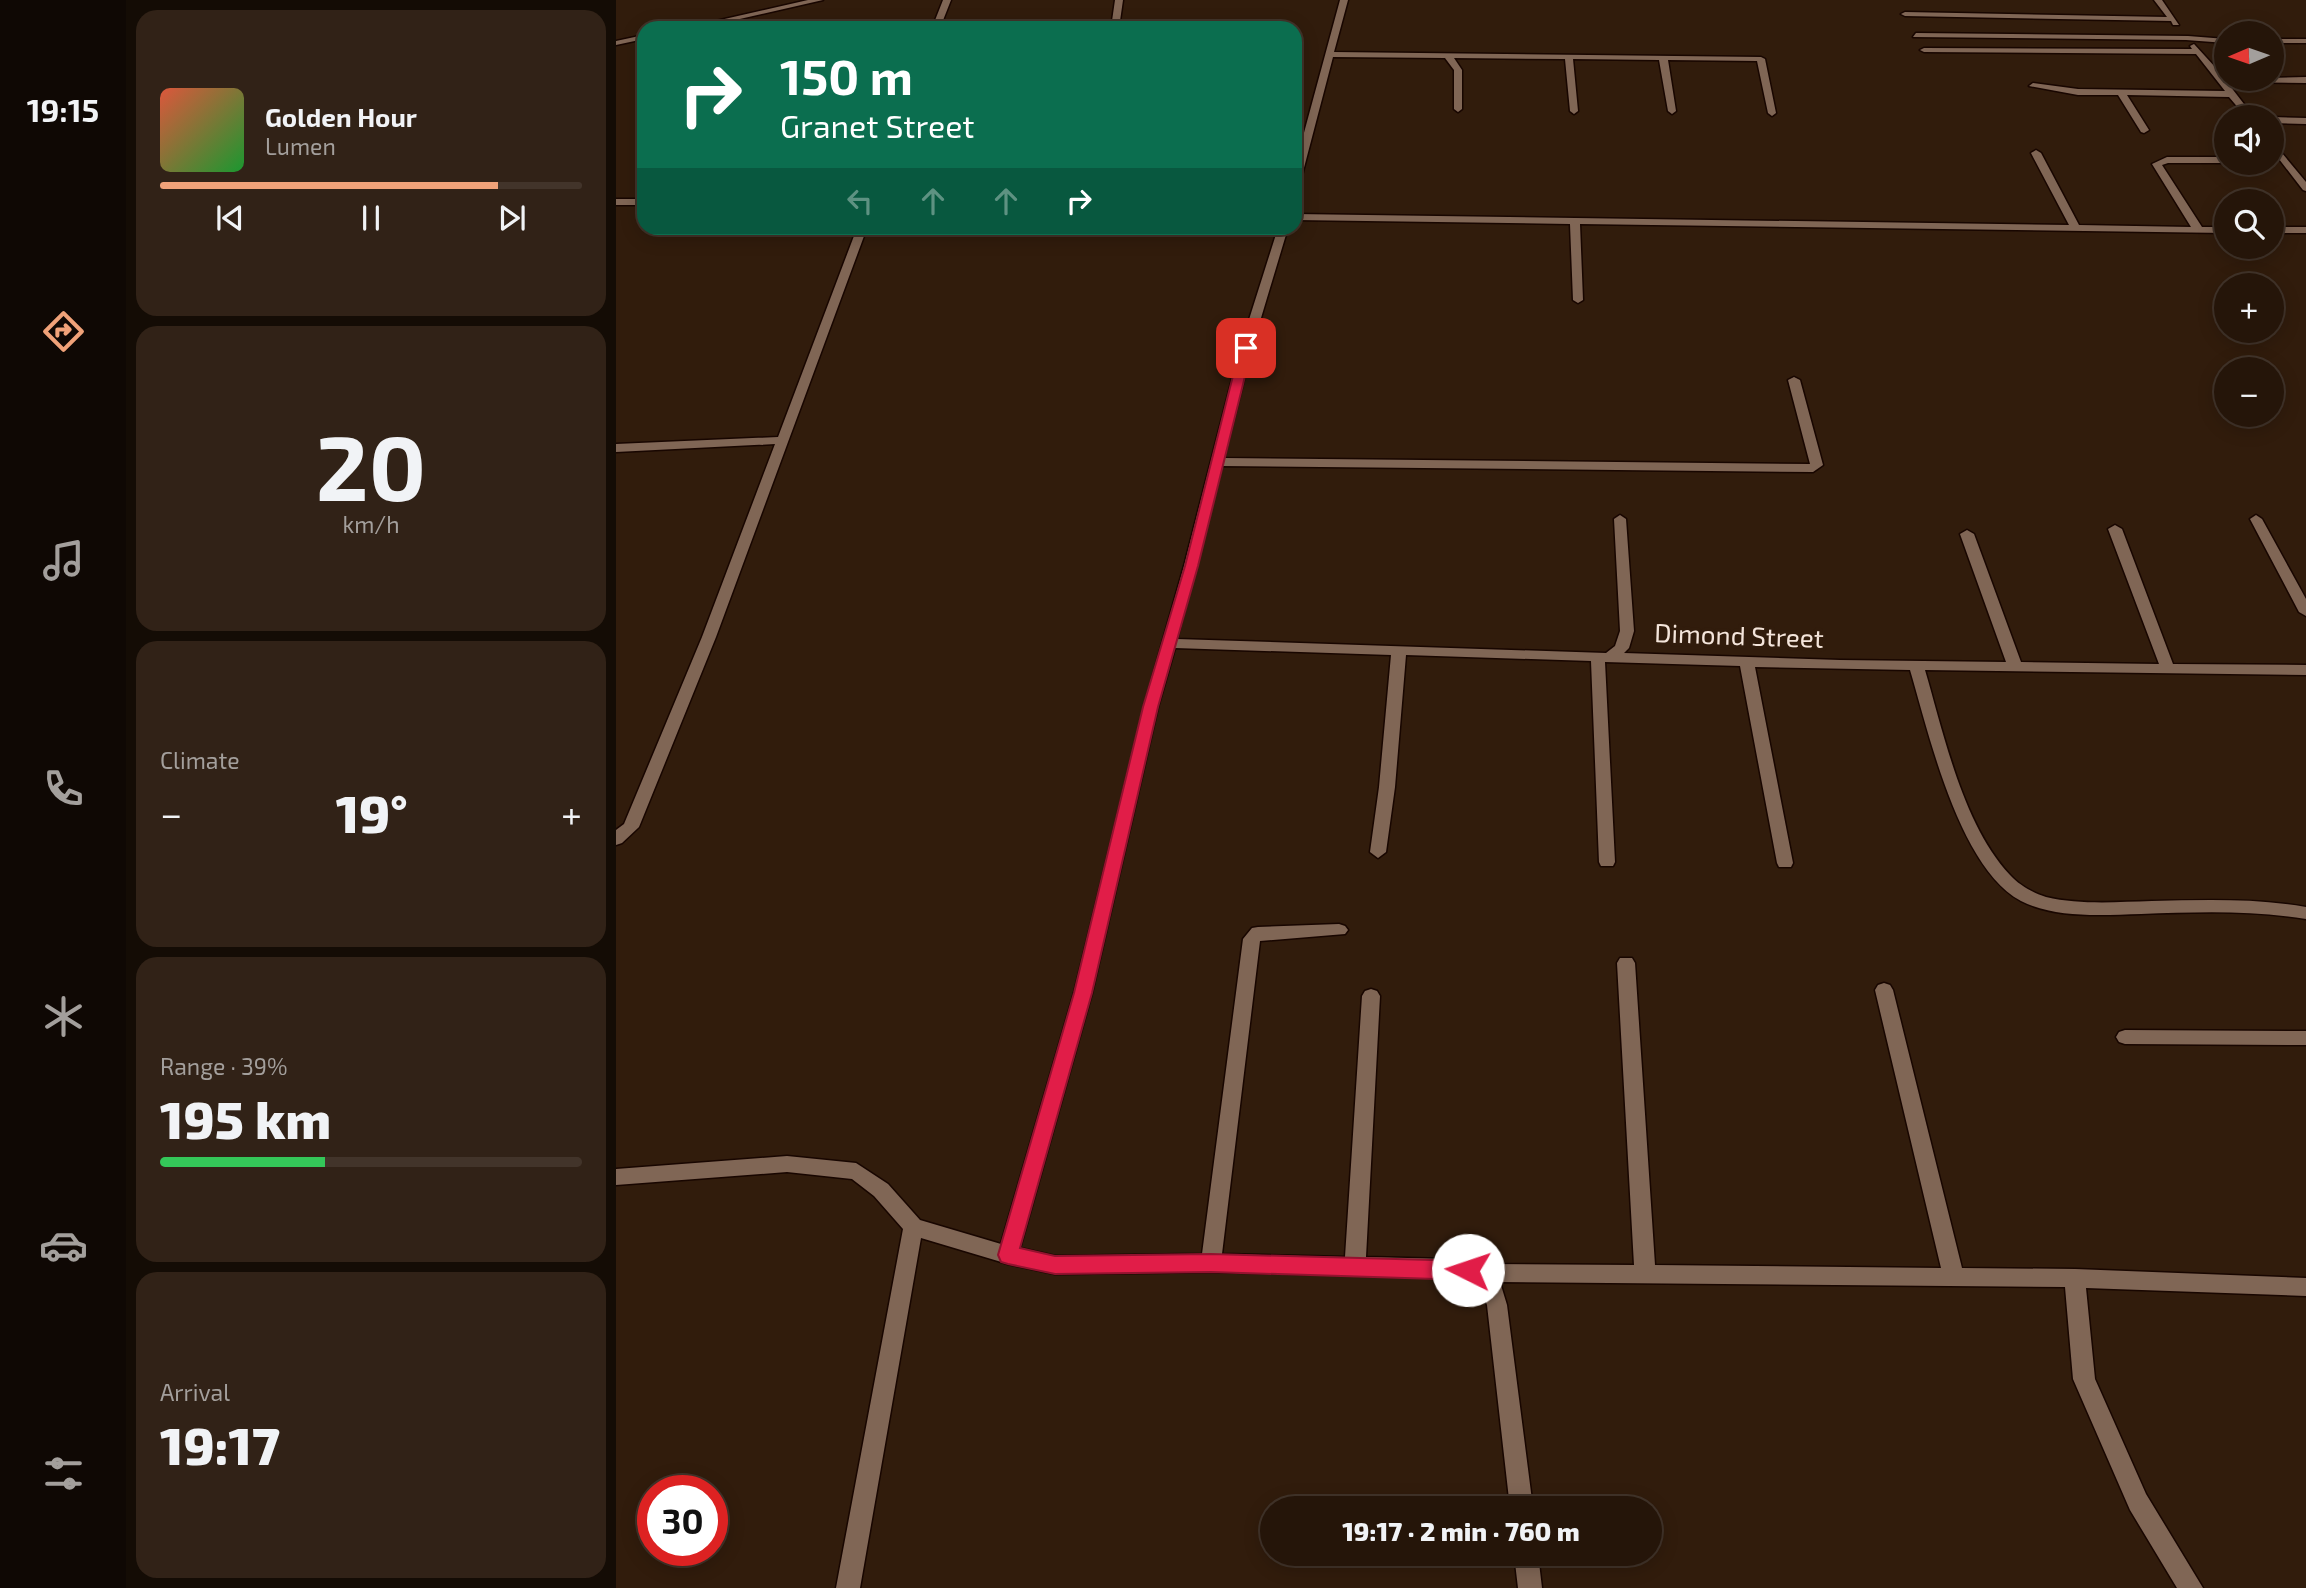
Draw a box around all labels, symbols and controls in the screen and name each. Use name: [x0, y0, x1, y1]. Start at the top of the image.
north arrow: [2214, 21, 2284, 91]
map controls: [2214, 21, 2284, 427]
text: 150 m: [780, 46, 913, 105]
icon: right: [665, 49, 756, 140]
text: 19:15: [27, 90, 99, 128]
text: Golden Hour: [265, 101, 417, 132]
button: sound: [2214, 105, 2284, 175]
text: Granet Street: [780, 106, 975, 144]
text: Lumen: [265, 132, 336, 160]
icon: left: [841, 182, 879, 220]
icon: ahead: [914, 182, 952, 220]
icon: ahead: [987, 182, 1025, 220]
icon: right: [1060, 182, 1098, 220]
button: search: [2214, 189, 2284, 259]
icon: previous: [211, 199, 249, 237]
icon: pause: [352, 199, 390, 237]
icon: next: [493, 199, 531, 237]
button: +: [2214, 273, 2284, 343]
icon: directions: [39, 307, 88, 356]
pin: [1216, 318, 1276, 378]
icon: arrive: [1227, 329, 1265, 367]
button: −: [2214, 357, 2284, 427]
text: 20: [316, 410, 426, 519]
text: km/h: [342, 510, 400, 538]
icon: music: [39, 536, 88, 585]
street label: Dimond Street: [1654, 616, 1824, 653]
text: Climate: [160, 746, 240, 774]
icon: phone: [39, 764, 88, 813]
text: 19°: [336, 781, 408, 843]
text: −: [160, 790, 182, 836]
text: +: [561, 790, 582, 836]
icon: climate: [39, 992, 88, 1041]
text: Range · 39%: [160, 1052, 288, 1080]
text: 195 km: [160, 1087, 331, 1149]
icon: car: [39, 1221, 88, 1270]
position arrow: [1431, 1233, 1505, 1307]
text: Arrival: [160, 1378, 230, 1406]
text: 19:17: [160, 1413, 280, 1475]
icon: filters: [39, 1449, 88, 1498]
speed limit sign: 30: [637, 1475, 728, 1566]
text: 19:17 · 2 min · 760 m: [1342, 1515, 1580, 1546]

